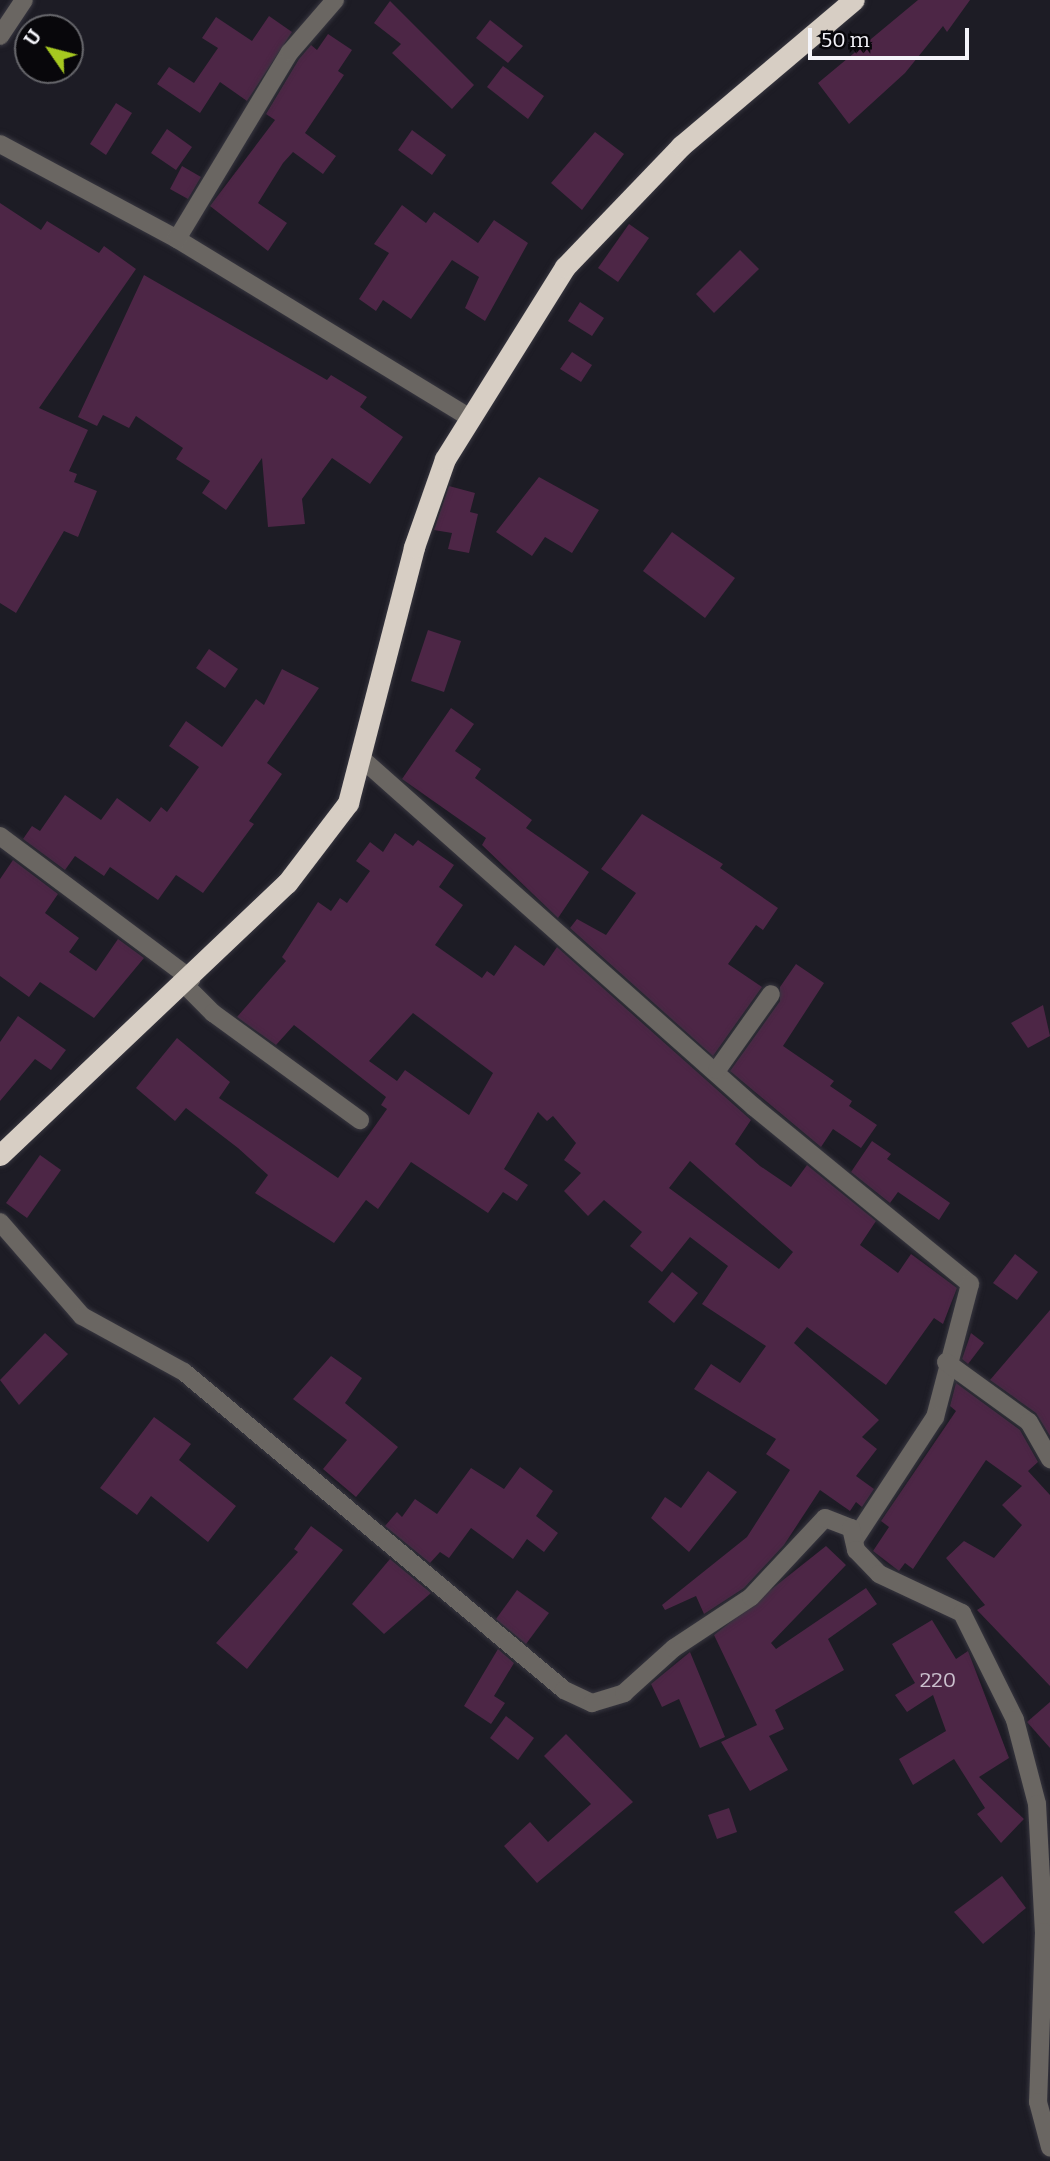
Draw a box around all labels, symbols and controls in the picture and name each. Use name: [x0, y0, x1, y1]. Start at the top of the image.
north arrow: [14, 14, 84, 84]
scale bar: [812, 14, 973, 58]
text: U: [20, 25, 46, 50]
text: 50 m: [821, 27, 870, 53]
house number: 220: [920, 1667, 956, 1693]

